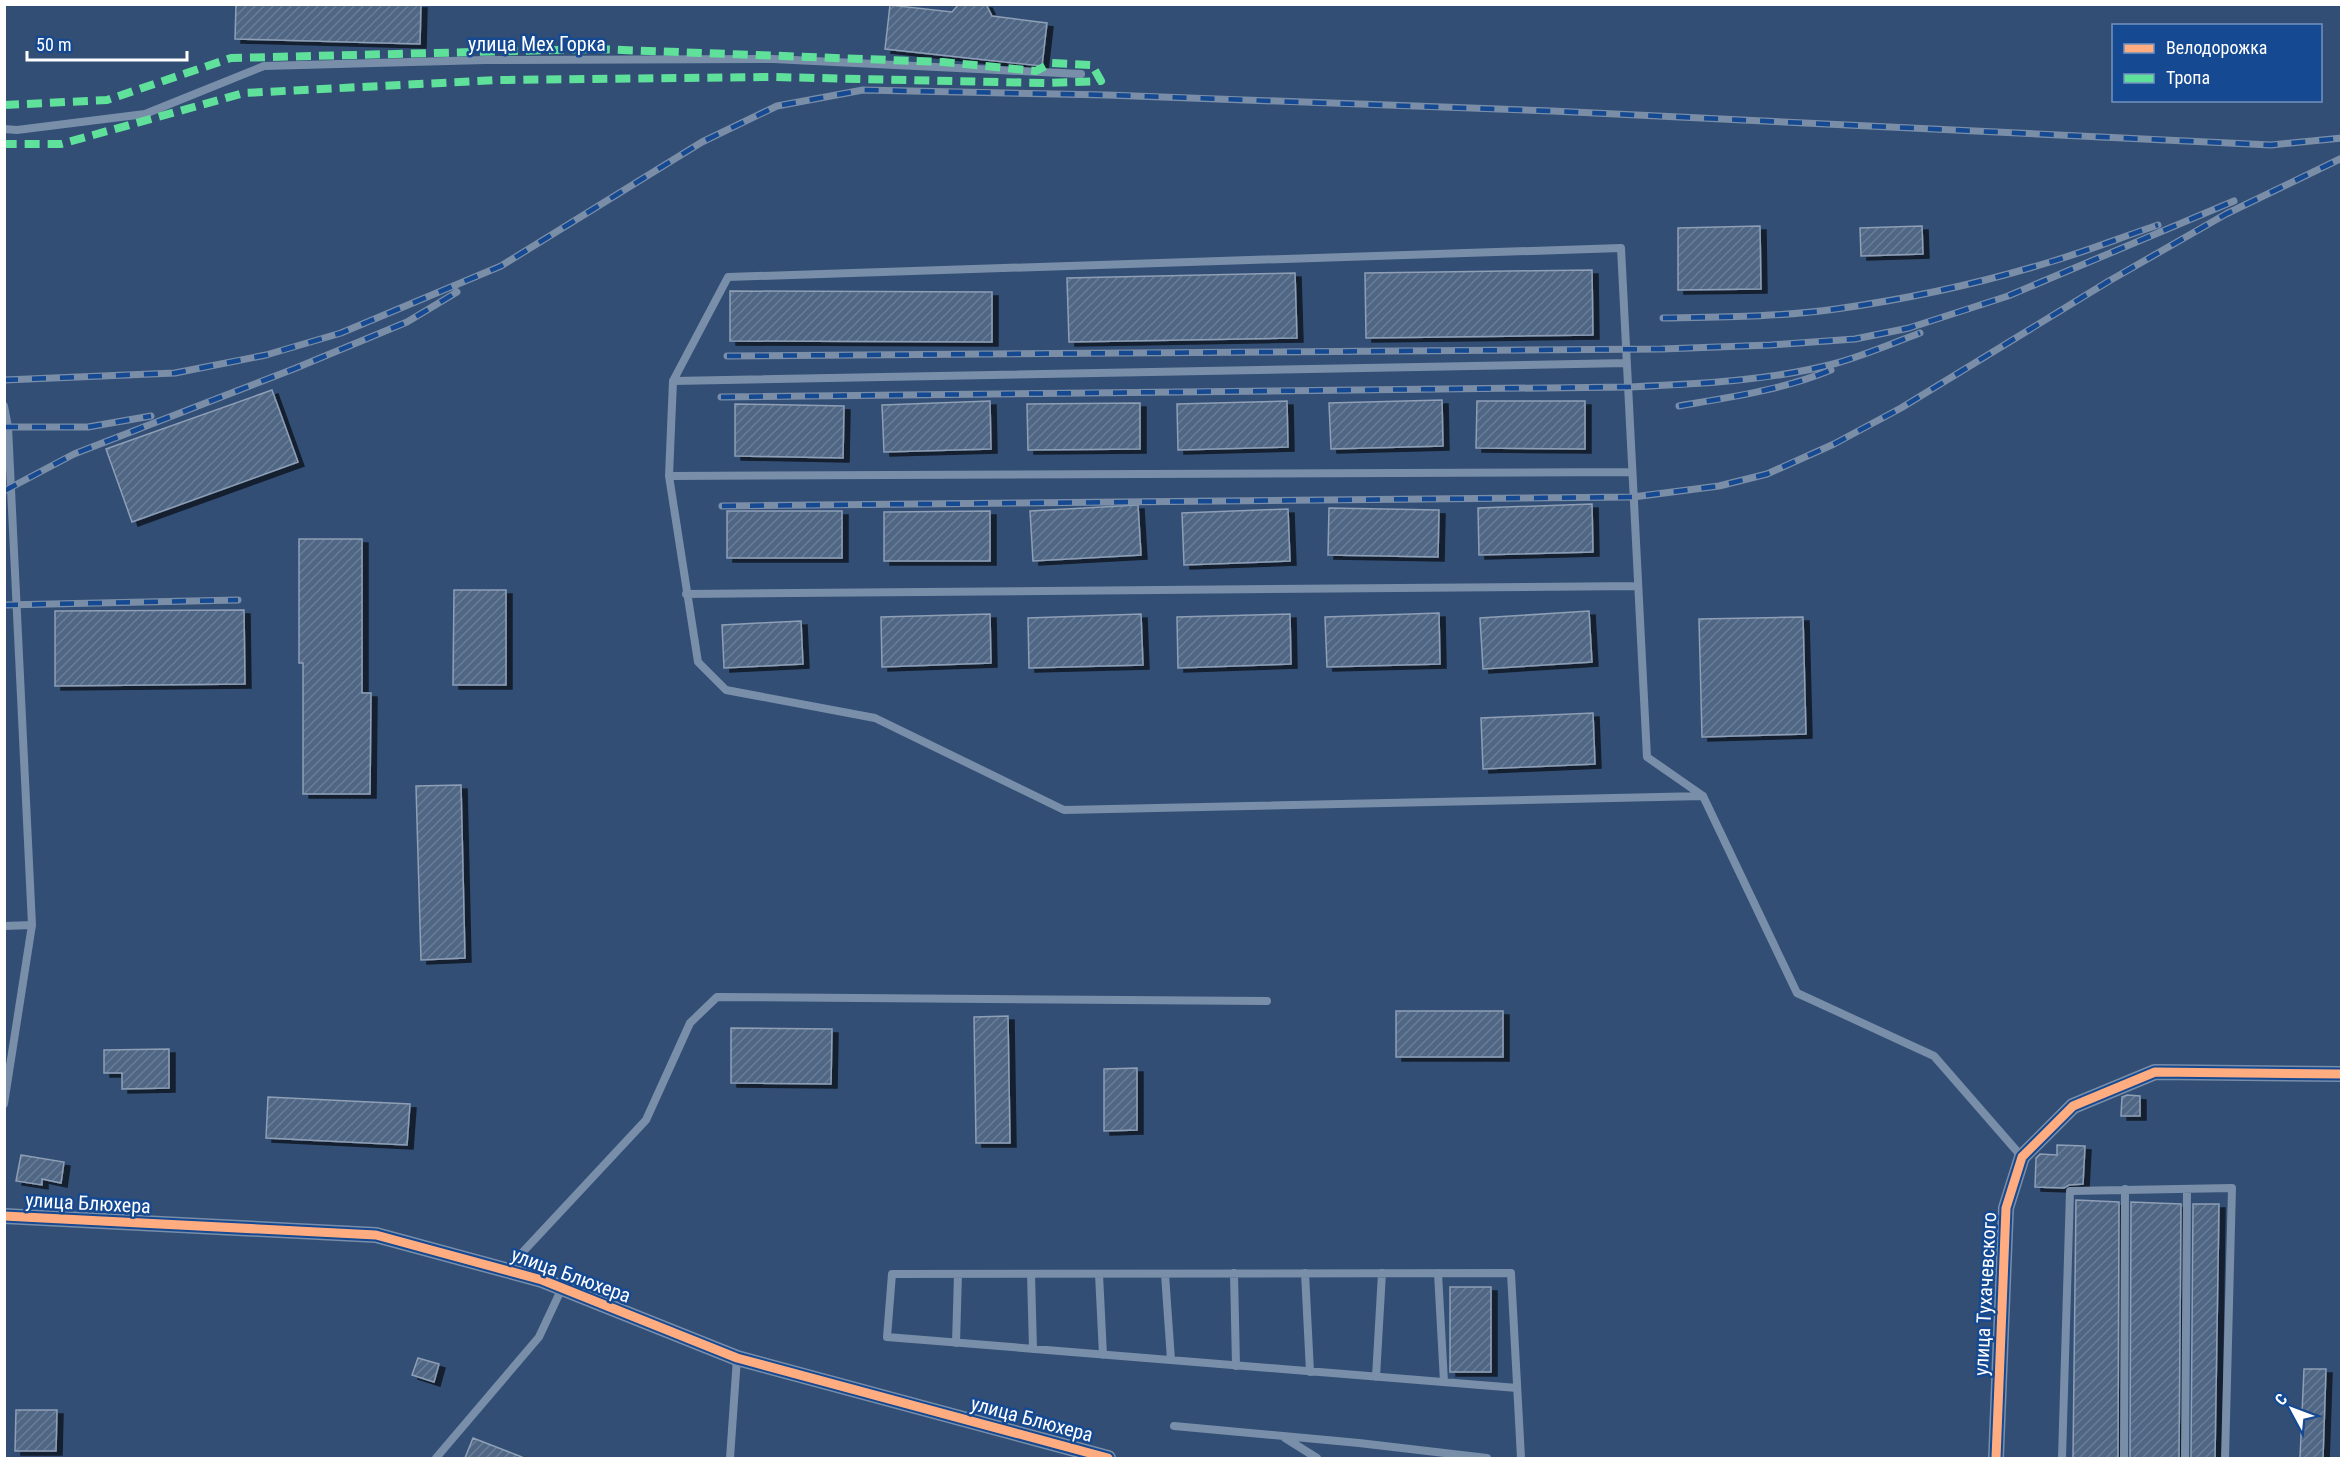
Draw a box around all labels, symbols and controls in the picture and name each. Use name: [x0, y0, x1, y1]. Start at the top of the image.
scale bar: [27, 24, 188, 62]
legend: [2112, 24, 2322, 102]
street label: улица Мех Горка: [468, 32, 606, 56]
text: 50 m: [36, 34, 71, 55]
text: Велодорожка: [2166, 37, 2267, 58]
text: Тропа: [2166, 67, 2210, 88]
street label: улица Блюхера: [25, 1188, 151, 1218]
street label: улица Тухачевского: [1969, 1211, 2001, 1377]
street label: улица Блюхера: [508, 1242, 634, 1308]
north arrow: [2262, 1379, 2322, 1439]
text: С: [2271, 1390, 2291, 1409]
street label: улица Блюхера: [968, 1391, 1096, 1447]

